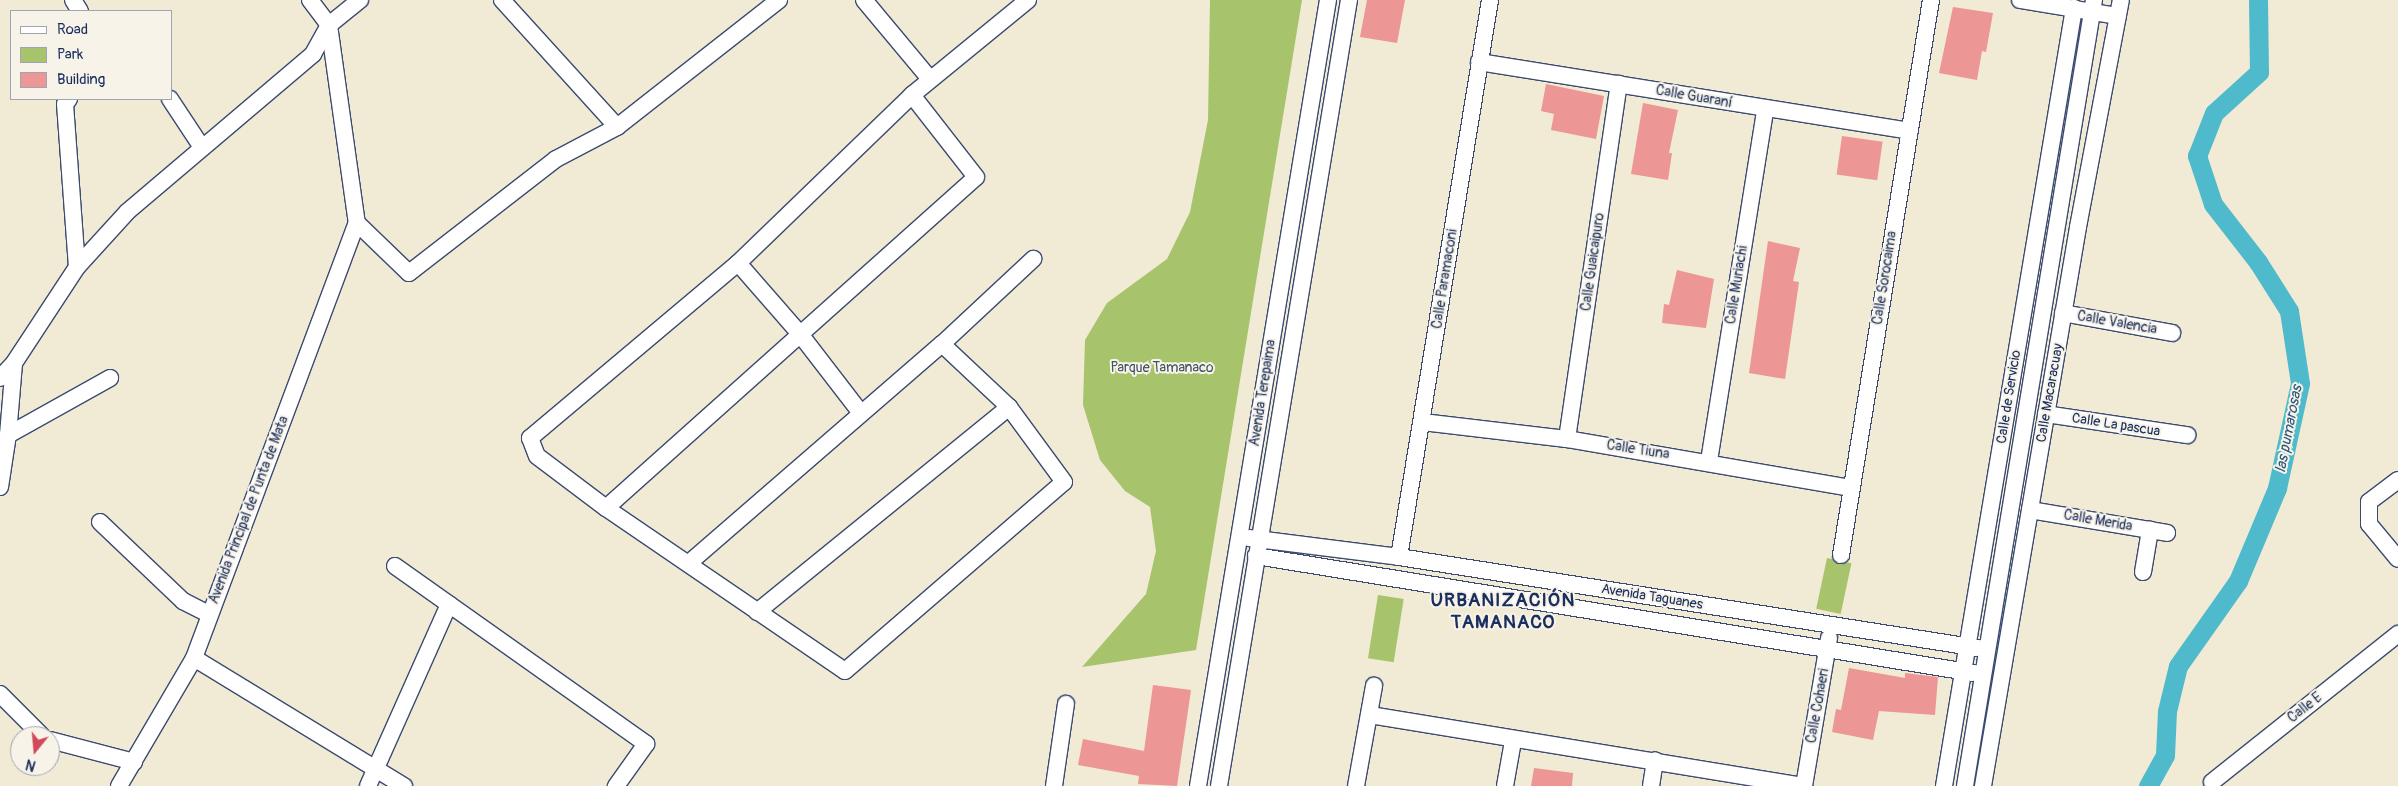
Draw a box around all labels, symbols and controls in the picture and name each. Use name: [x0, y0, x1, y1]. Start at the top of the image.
legend: [10, 10, 172, 100]
text: Road: [57, 20, 88, 39]
text: Park: [57, 45, 83, 64]
text: Building: [57, 70, 105, 89]
street label: Calle Guaraní: [1654, 82, 1734, 112]
street label: Calle Guaicaipuro: [1578, 212, 1608, 312]
street label: Calle Paramaconi: [1429, 228, 1461, 330]
street label: Calle Sorocaima: [1869, 230, 1901, 326]
street label: Calle Muriachi: [1723, 245, 1751, 325]
street label: Calle Valencia: [2076, 308, 2158, 338]
street label: Avenida Terepaima: [1246, 339, 1280, 447]
street label: Calle Macaracuay: [2033, 342, 2067, 444]
street label: Calle de Servicio: [1993, 349, 2025, 445]
park label: Parque Tamanaco: [1110, 360, 1214, 376]
water label: las pumarosas: [2272, 384, 2306, 474]
street label: Calle La pascua: [2071, 410, 2161, 440]
street label: Avenida Principal de Punta de Mata: [205, 414, 293, 606]
street label: Calle Tiuna: [1605, 437, 1671, 463]
street label: Calle Merida: [2062, 507, 2134, 535]
street label: Avenida Taguanes: [1600, 581, 1704, 613]
district label: URBANIZACIÓN TAMANACO: [1429, 590, 1577, 634]
street label: Calle Cohaeri: [1803, 667, 1833, 745]
street label: Calle E: [2284, 689, 2326, 727]
north arrow: [10, 726, 60, 776]
text: N: [24, 755, 38, 774]

